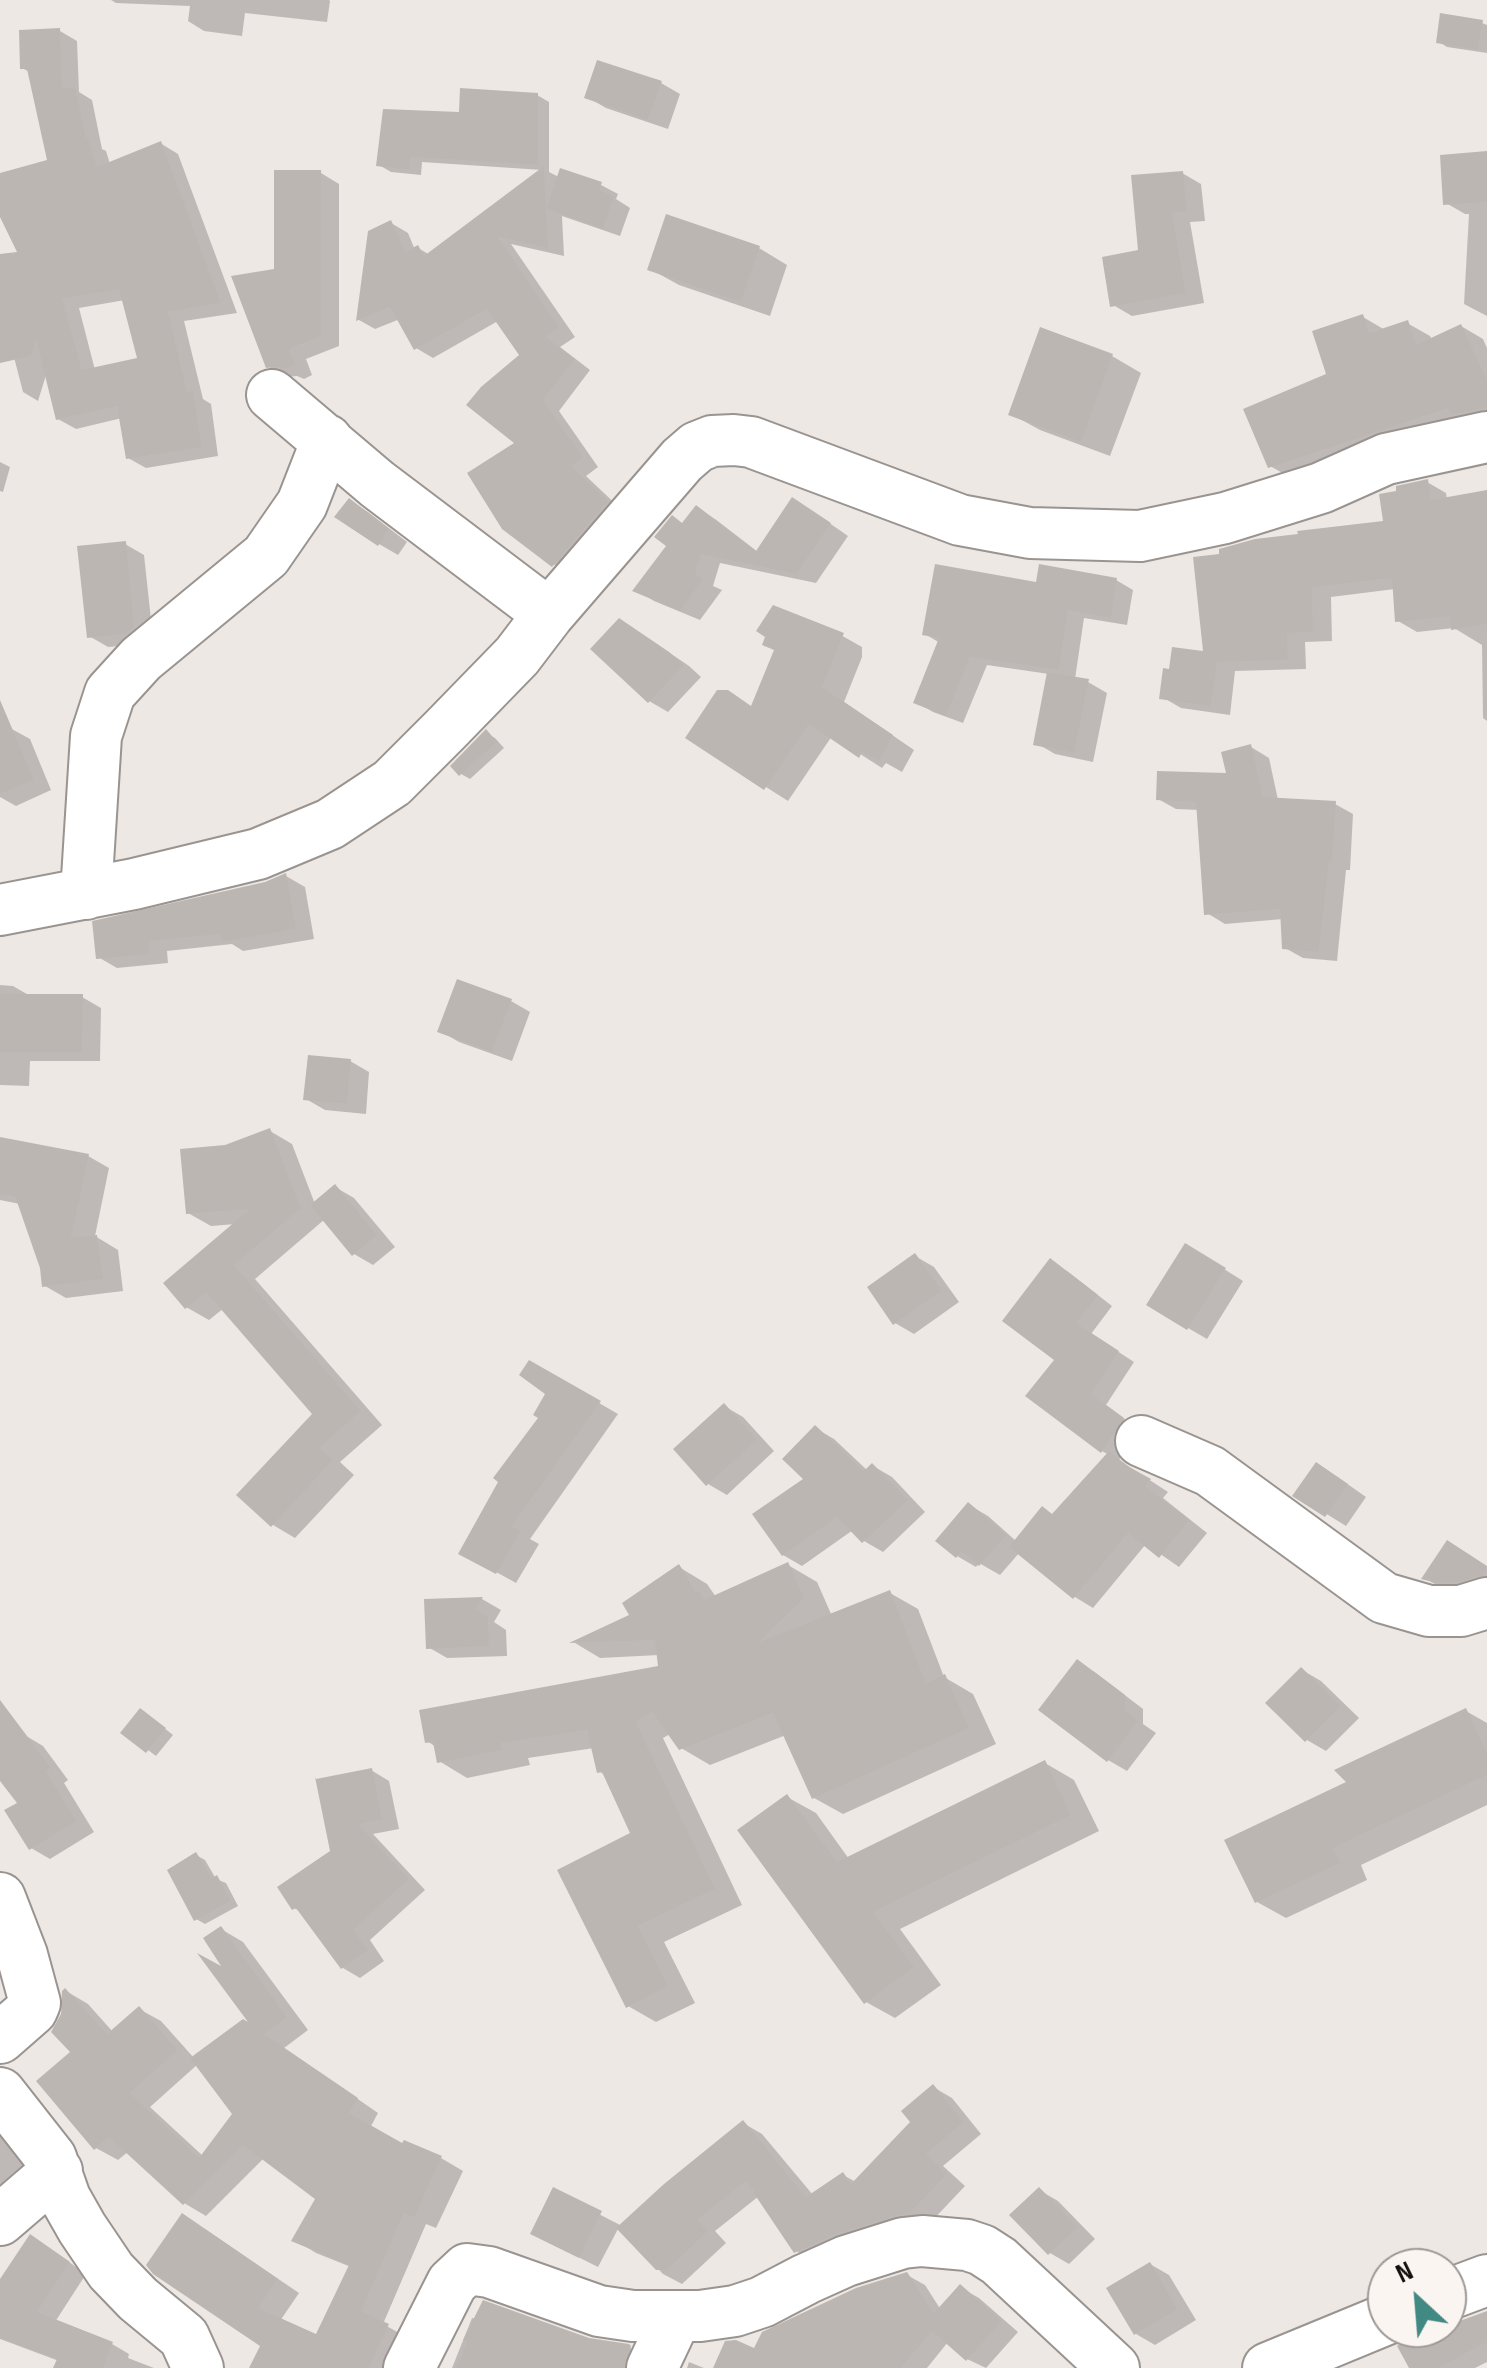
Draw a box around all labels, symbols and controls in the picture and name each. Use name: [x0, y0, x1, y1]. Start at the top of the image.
north arrow: [1367, 2248, 1467, 2348]
text: N: [1391, 2254, 1418, 2290]

